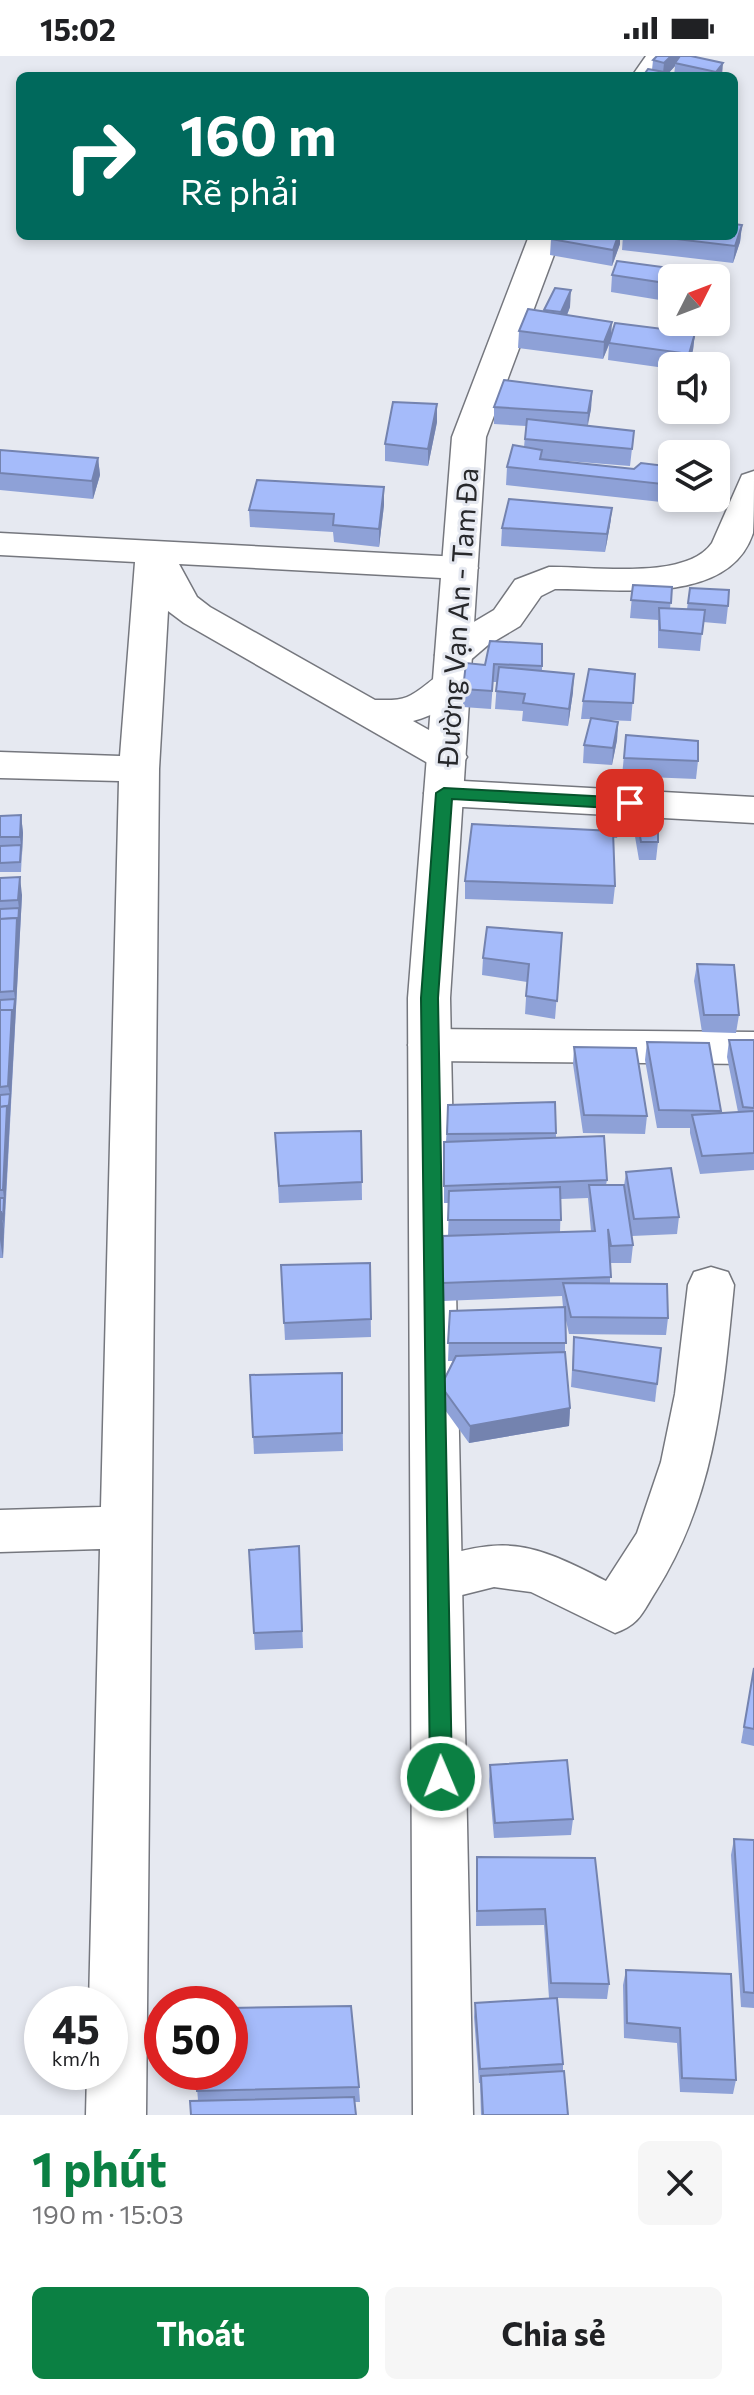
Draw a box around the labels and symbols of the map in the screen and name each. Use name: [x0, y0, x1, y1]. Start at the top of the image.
north arrow: [658, 264, 730, 336]
street label: Đường Vạn An - Tam Đa: [430, 466, 484, 769]
pin: [596, 769, 664, 837]
position arrow: [399, 1735, 483, 1819]
speed limit sign: 50: [144, 1986, 248, 2090]

